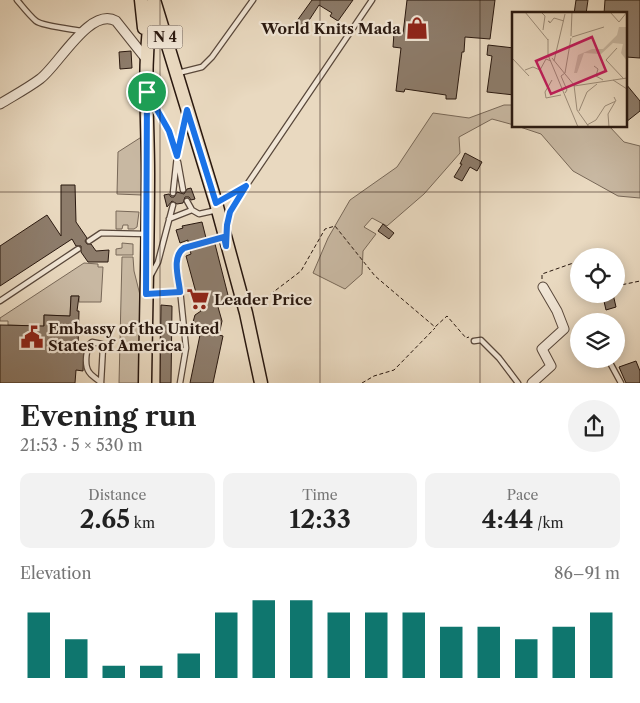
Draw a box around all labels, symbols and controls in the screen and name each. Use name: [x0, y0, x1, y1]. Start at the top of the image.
inset map: [512, 12, 628, 128]
shop icon: World Knits Mada: [404, 15, 430, 41]
place label: World Knits Mada: [260, 19, 401, 38]
road number: N 4: [148, 26, 182, 48]
pin: [126, 71, 168, 113]
icon: arrive: [133, 78, 161, 106]
map controls: [570, 248, 625, 368]
button: locate: [570, 248, 625, 303]
supermarket icon: Leader Price: [185, 286, 211, 312]
place label: Leader Price: [214, 290, 312, 309]
button: layers: [570, 313, 625, 368]
place label: Embassy of the United States of America: [48, 319, 220, 355]
public building icon: Embassy of the United States of America: [19, 324, 45, 350]
text: Evening run: [20, 399, 196, 433]
button: share: [568, 400, 620, 452]
text: 21:53 · 5 × 530 m: [20, 435, 143, 455]
text: Distance: [88, 486, 146, 504]
text: Time: [302, 486, 338, 504]
text: Pace: [507, 486, 538, 504]
text: 2.65: [80, 504, 130, 535]
text: 12:33: [289, 504, 351, 535]
text: 4:44: [482, 504, 534, 535]
text: km: [130, 514, 155, 532]
text: /km: [534, 514, 564, 532]
text: Elevation: [20, 563, 91, 583]
text: 86–91 m: [554, 563, 620, 583]

